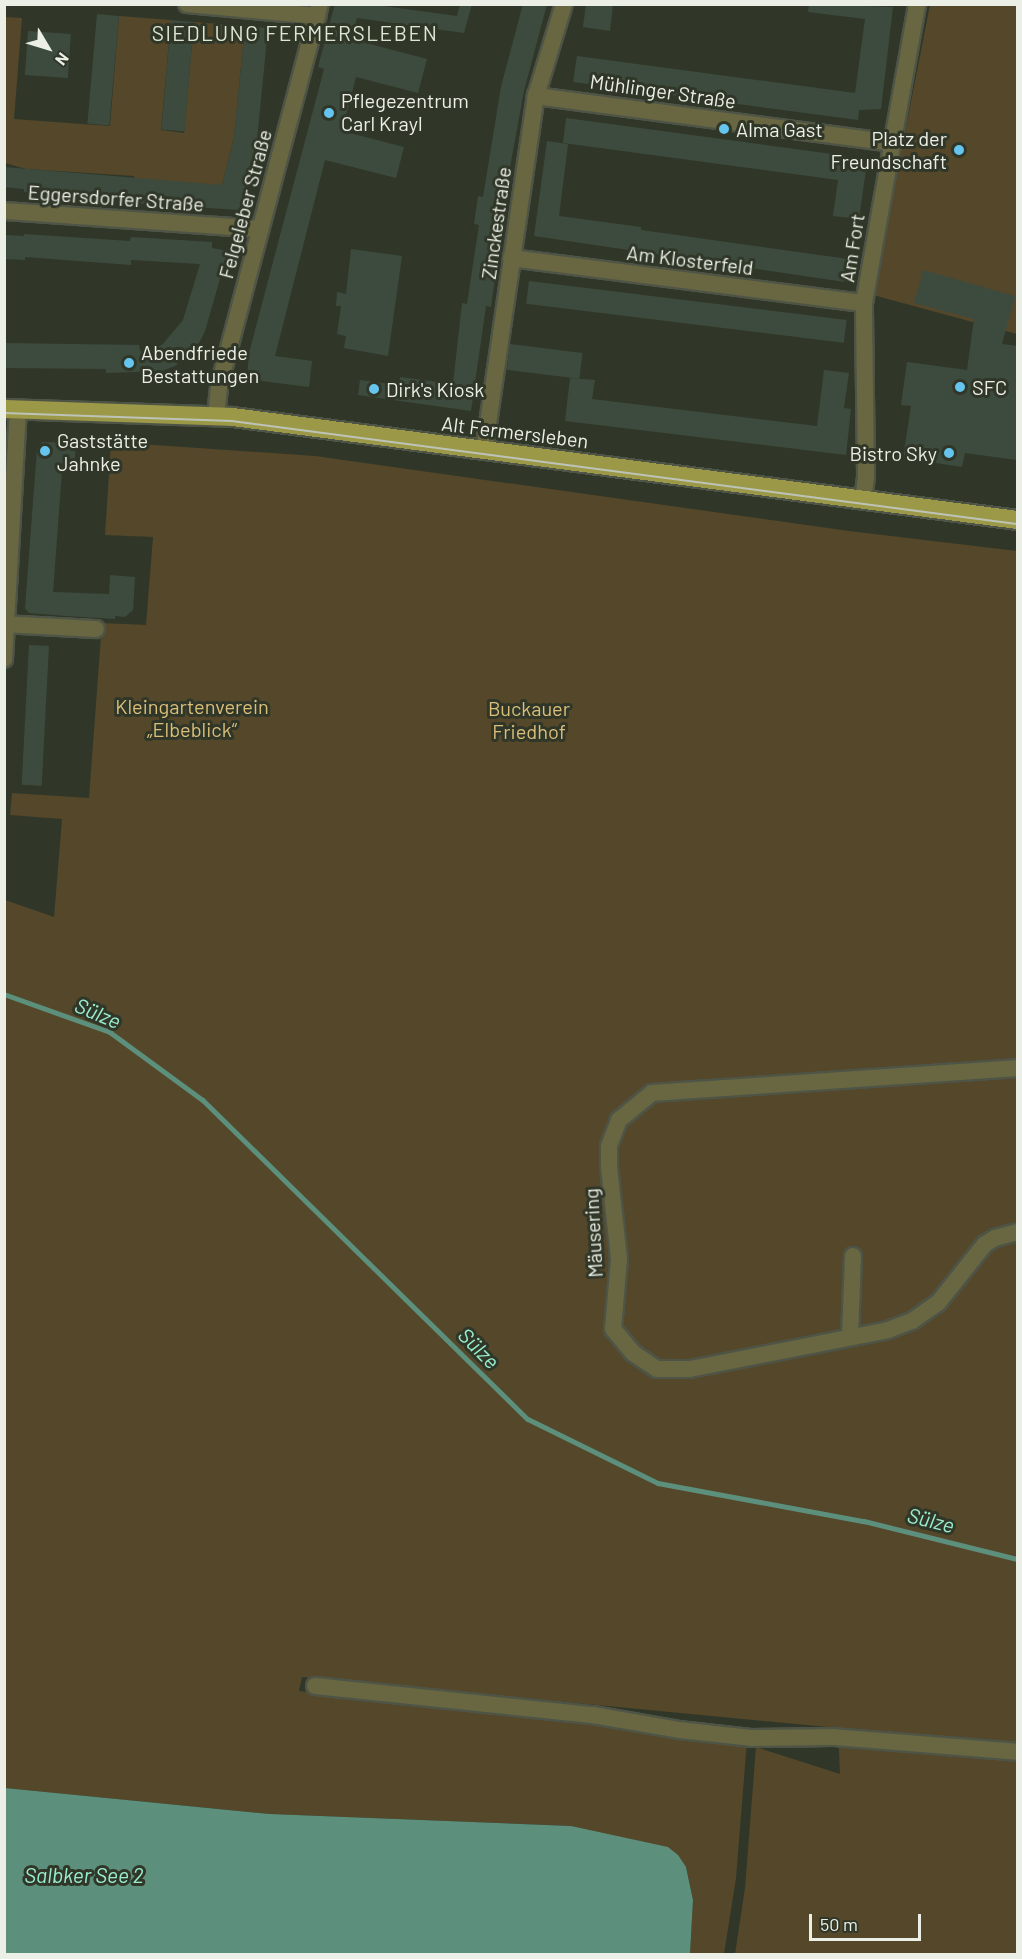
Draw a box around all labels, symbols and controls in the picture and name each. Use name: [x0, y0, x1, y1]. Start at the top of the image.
north arrow: [18, 18, 78, 78]
district label: SIEDLUNG FERMERSLEBEN: [152, 20, 438, 46]
text: N: [52, 49, 73, 69]
street label: Mühlinger Straße: [588, 69, 738, 113]
place label: Pflegezentrum Carl Krayl: [341, 89, 469, 136]
marker: Pflegezentrum Carl Krayl: [322, 106, 336, 120]
place label: Alma Gast: [736, 117, 823, 141]
marker: Alma Gast: [717, 122, 731, 136]
place label: Platz der Freundschaft: [830, 126, 947, 173]
street label: Felgeleber Straße: [214, 127, 276, 281]
marker: Platz der Freundschaft: [952, 143, 966, 157]
street label: Zinckestraße: [476, 165, 516, 281]
street label: Eggersdorfer Straße: [27, 180, 205, 216]
street label: Am Fort: [835, 212, 869, 284]
street label: Am Klosterfeld: [625, 240, 755, 280]
place label: Abendfriede Bestattungen: [141, 340, 259, 387]
marker: Abendfriede Bestattungen: [122, 356, 136, 370]
place label: SFC: [972, 375, 1007, 399]
place label: Dirk's Kiosk: [386, 377, 484, 401]
marker: SFC: [953, 380, 967, 394]
marker: Dirk's Kiosk: [367, 382, 381, 396]
street label: Alt Fermersleben: [440, 411, 590, 453]
place label: Gaststätte Jahnke: [57, 428, 148, 475]
place label: Bistro Sky: [849, 441, 937, 465]
marker: Gaststätte Jahnke: [38, 444, 52, 458]
marker: Bistro Sky: [942, 446, 956, 460]
park label: Kleingartenverein „Elbeblick“: [115, 694, 269, 741]
park label: Buckauer Friedhof: [488, 696, 570, 743]
water label: Sülze: [71, 992, 125, 1034]
street label: Mäusering: [579, 1188, 607, 1278]
water label: Sülze: [453, 1322, 505, 1374]
water label: Sülze: [905, 1502, 957, 1538]
water label: Salbker See 2: [24, 1862, 144, 1888]
scale bar: [812, 1902, 924, 1940]
text: 50 m: [820, 1913, 858, 1935]

